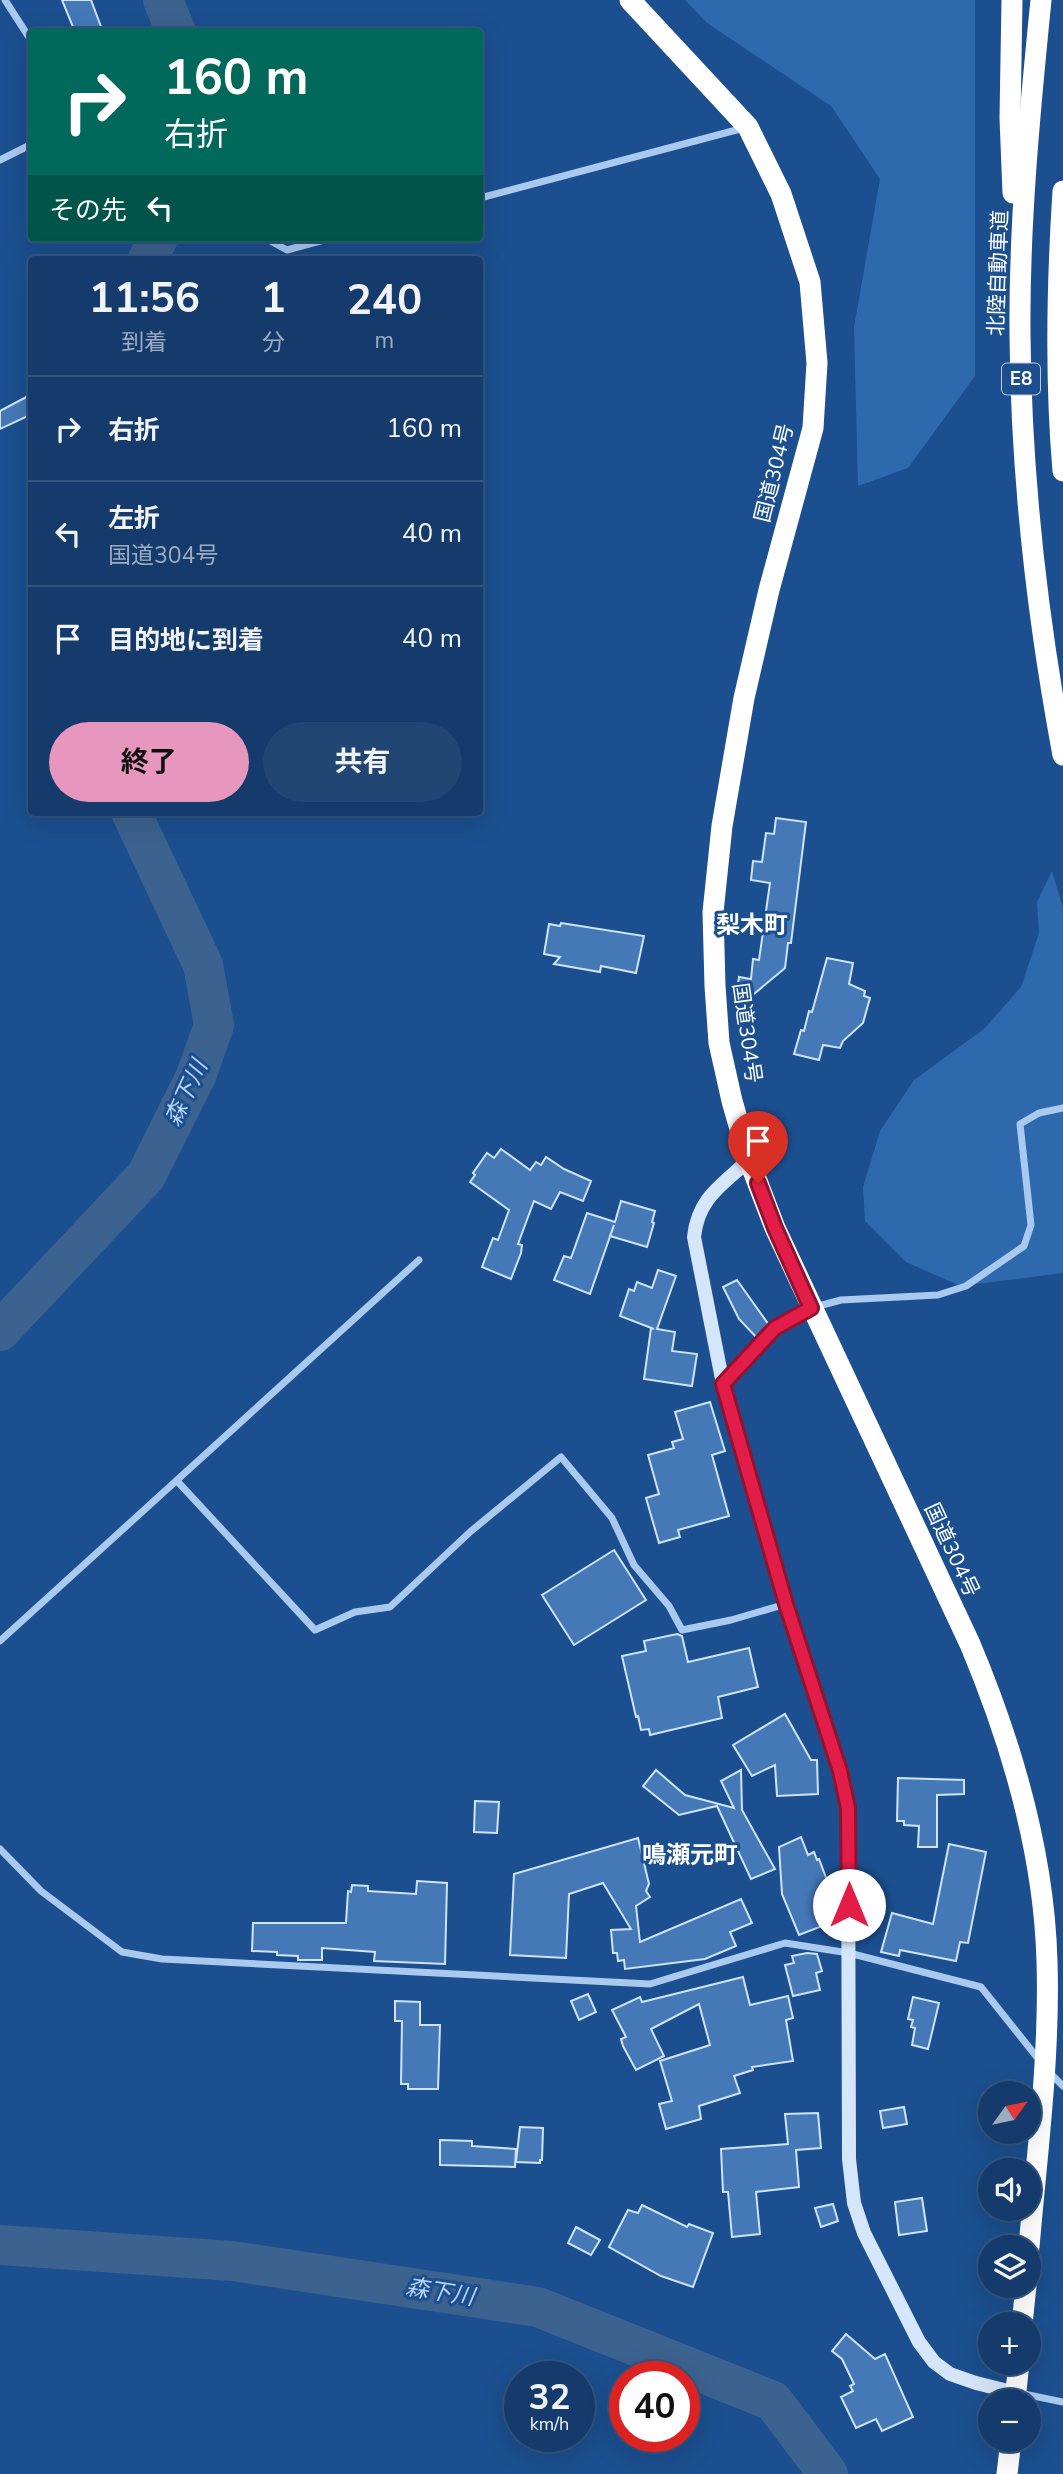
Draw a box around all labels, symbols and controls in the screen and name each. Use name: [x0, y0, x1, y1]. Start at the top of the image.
text: 160 m: [164, 44, 308, 111]
icon: right: [49, 56, 140, 147]
text: 右折: [164, 113, 228, 156]
icon: left: [141, 189, 179, 227]
text: その先: [49, 193, 127, 228]
street label: 北陸自動車道: [982, 210, 1014, 336]
text: 11:56: [89, 270, 200, 327]
text: 1: [261, 270, 286, 327]
text: 240: [347, 272, 422, 329]
text: m: [375, 325, 394, 356]
text: 到着: [121, 327, 167, 358]
text: 分: [262, 327, 285, 358]
road number: E8: [1002, 364, 1040, 394]
icon: right: [49, 410, 87, 448]
text: 160 m: [386, 411, 462, 446]
text: 右折: [108, 413, 160, 448]
street label: 国道304号: [748, 421, 800, 525]
text: 左折: [108, 501, 160, 536]
icon: left: [49, 515, 87, 553]
text: 40 m: [402, 516, 462, 551]
text: 国道304号: [108, 540, 218, 571]
icon: arrive: [49, 620, 87, 658]
text: 40 m: [402, 621, 462, 656]
text: 目的地に到着: [108, 623, 264, 658]
button: 終了: [49, 722, 249, 802]
button: 共有: [263, 722, 462, 802]
district label: 梨木町: [716, 909, 788, 941]
street label: 国道304号: [726, 981, 768, 1085]
water label: 森下川: [157, 1052, 216, 1131]
pin: [728, 1111, 788, 1183]
icon: arrive: [739, 1122, 777, 1160]
street label: 国道304号: [918, 1498, 986, 1602]
district label: 鳴瀬元町: [642, 1839, 738, 1871]
position arrow: [812, 1868, 886, 1942]
north arrow: [978, 2081, 1041, 2144]
map controls: [978, 2081, 1041, 2452]
button: sound: [978, 2158, 1041, 2221]
button: layers: [978, 2235, 1041, 2298]
water label: 森下川: [404, 2271, 479, 2313]
button: +: [978, 2312, 1041, 2375]
speed limit sign: 40: [609, 2361, 700, 2452]
text: 32: [528, 2374, 571, 2421]
button: −: [978, 2389, 1041, 2452]
text: km/h: [530, 2412, 569, 2436]

